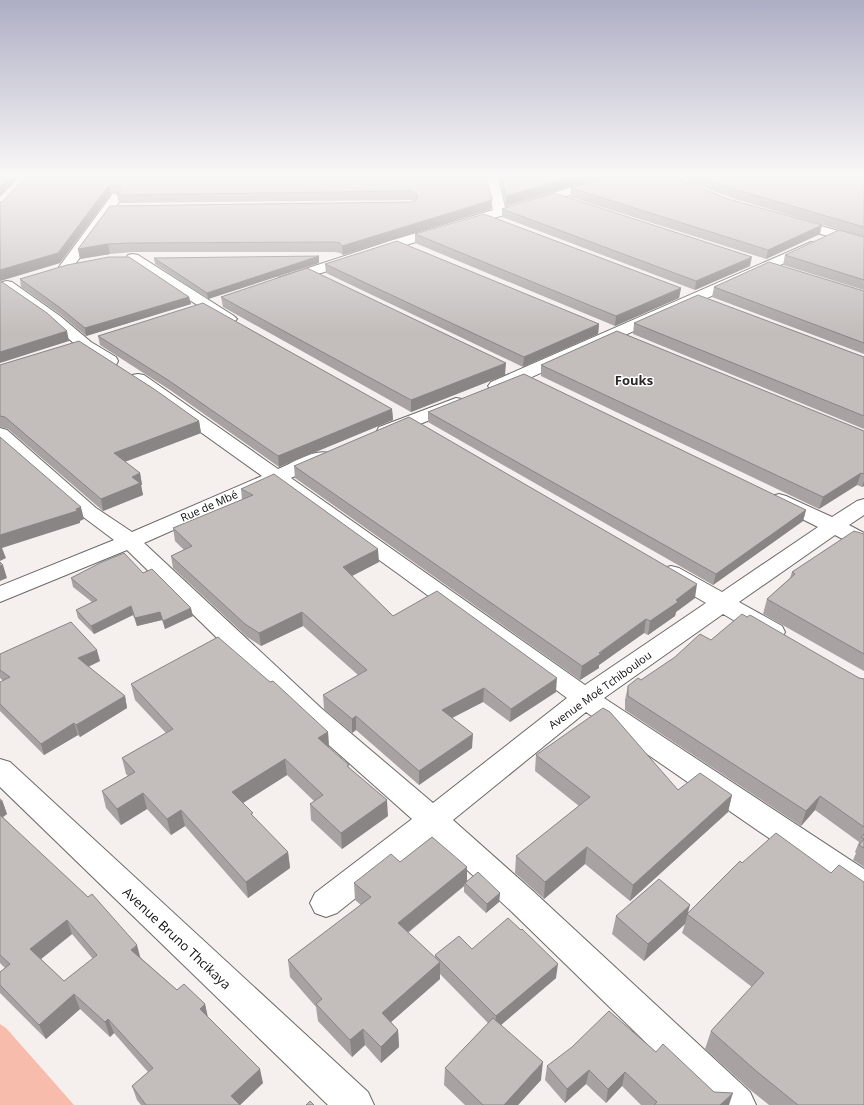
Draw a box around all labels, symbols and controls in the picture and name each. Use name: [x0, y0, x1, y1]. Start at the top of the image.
district label: Fouks: [615, 371, 653, 389]
street label: Rue de Mbé: [178, 486, 240, 525]
street label: Avenue Moé Tchiboulou: [545, 647, 654, 732]
street label: Avenue Bruno Thcikaya: [119, 883, 235, 993]

